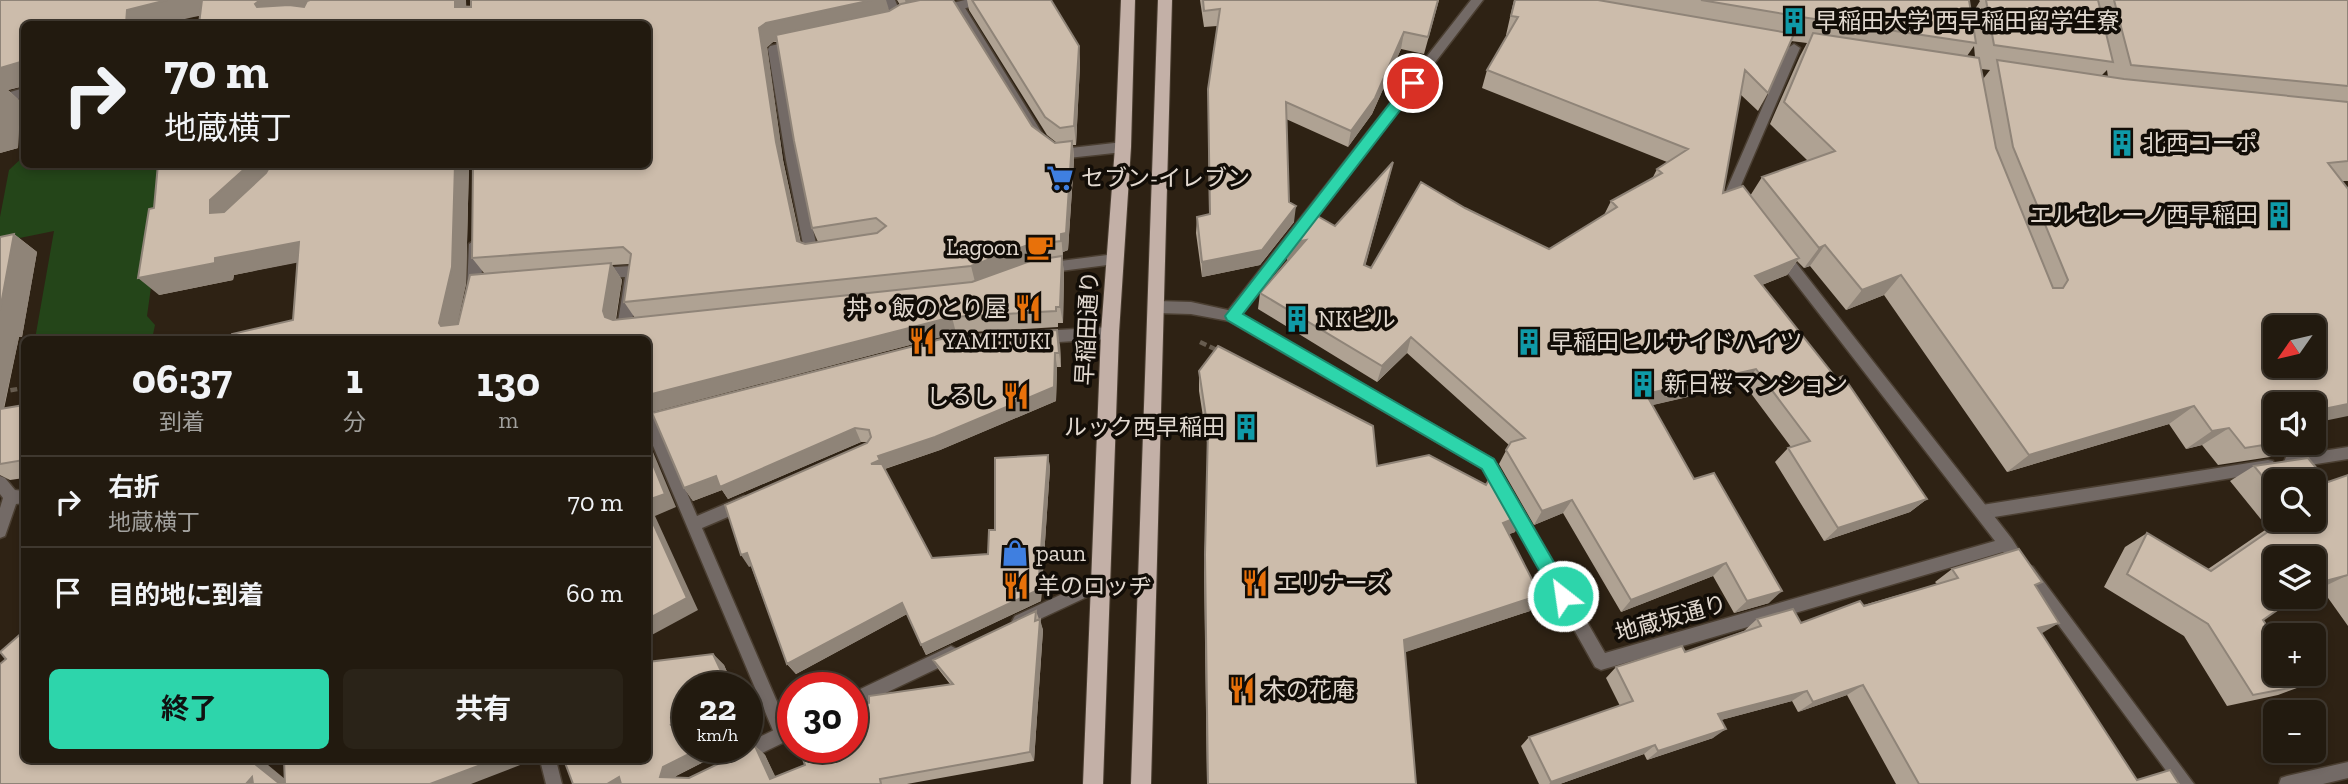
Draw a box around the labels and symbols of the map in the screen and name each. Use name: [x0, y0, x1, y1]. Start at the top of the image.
building icon: 早稲田大学 西早稲田留学生寮: [1779, 6, 1809, 36]
place label: 早稲田大学 西早稲田留学生寮: [1815, 7, 2119, 35]
pin: [1383, 53, 1443, 113]
building icon: 北西コーポ: [2107, 128, 2137, 158]
place label: 北西コーポ: [2143, 129, 2258, 157]
supermarket icon: セブン-イレブン: [1045, 163, 1075, 193]
place label: セブン-イレブン: [1081, 164, 1250, 192]
building icon: エルセレーノ西早稲田: [2264, 200, 2294, 230]
place label: エルセレーノ西早稲田: [2029, 201, 2258, 229]
cafe icon: Lagoon: [1025, 232, 1055, 262]
place label: Lagoon: [946, 233, 1019, 261]
street label: 早稲田通り: [1070, 270, 1104, 386]
restaurant icon: 丼・飯のとり屋: [1013, 293, 1043, 323]
place label: 丼・飯のとり屋: [846, 294, 1007, 322]
building icon: NKビル: [1282, 304, 1312, 334]
place label: NKビル: [1318, 305, 1396, 333]
north arrow: [2263, 315, 2326, 378]
restaurant icon: YAMITUKI: [907, 326, 937, 356]
place label: YAMITUKI: [942, 327, 1051, 355]
building icon: 早稲田ヒルサイドハイツ: [1514, 327, 1544, 357]
place label: 早稲田ヒルサイドハイツ: [1550, 328, 1803, 356]
building icon: 新日桜マンション: [1628, 369, 1658, 399]
place label: 新日桜マンション: [1664, 370, 1848, 398]
restaurant icon: しるし: [1001, 381, 1031, 411]
place label: しるし: [926, 382, 995, 410]
building icon: ルック西早稲田: [1231, 412, 1261, 442]
place label: ルック西早稲田: [1064, 413, 1225, 441]
shop icon: paun: [1000, 538, 1030, 568]
place label: paun: [1036, 539, 1086, 567]
position arrow: [1526, 559, 1600, 633]
restaurant icon: エリナーズ: [1240, 568, 1270, 598]
place label: エリナーズ: [1276, 569, 1390, 597]
restaurant icon: 羊のロッヂ: [1001, 571, 1031, 601]
place label: 羊のロッヂ: [1037, 572, 1152, 600]
street label: 地蔵坂通り: [1612, 589, 1730, 647]
speed limit sign: 30: [777, 672, 868, 763]
restaurant icon: 木の花庵: [1227, 675, 1257, 705]
place label: 木の花庵: [1263, 676, 1355, 704]

